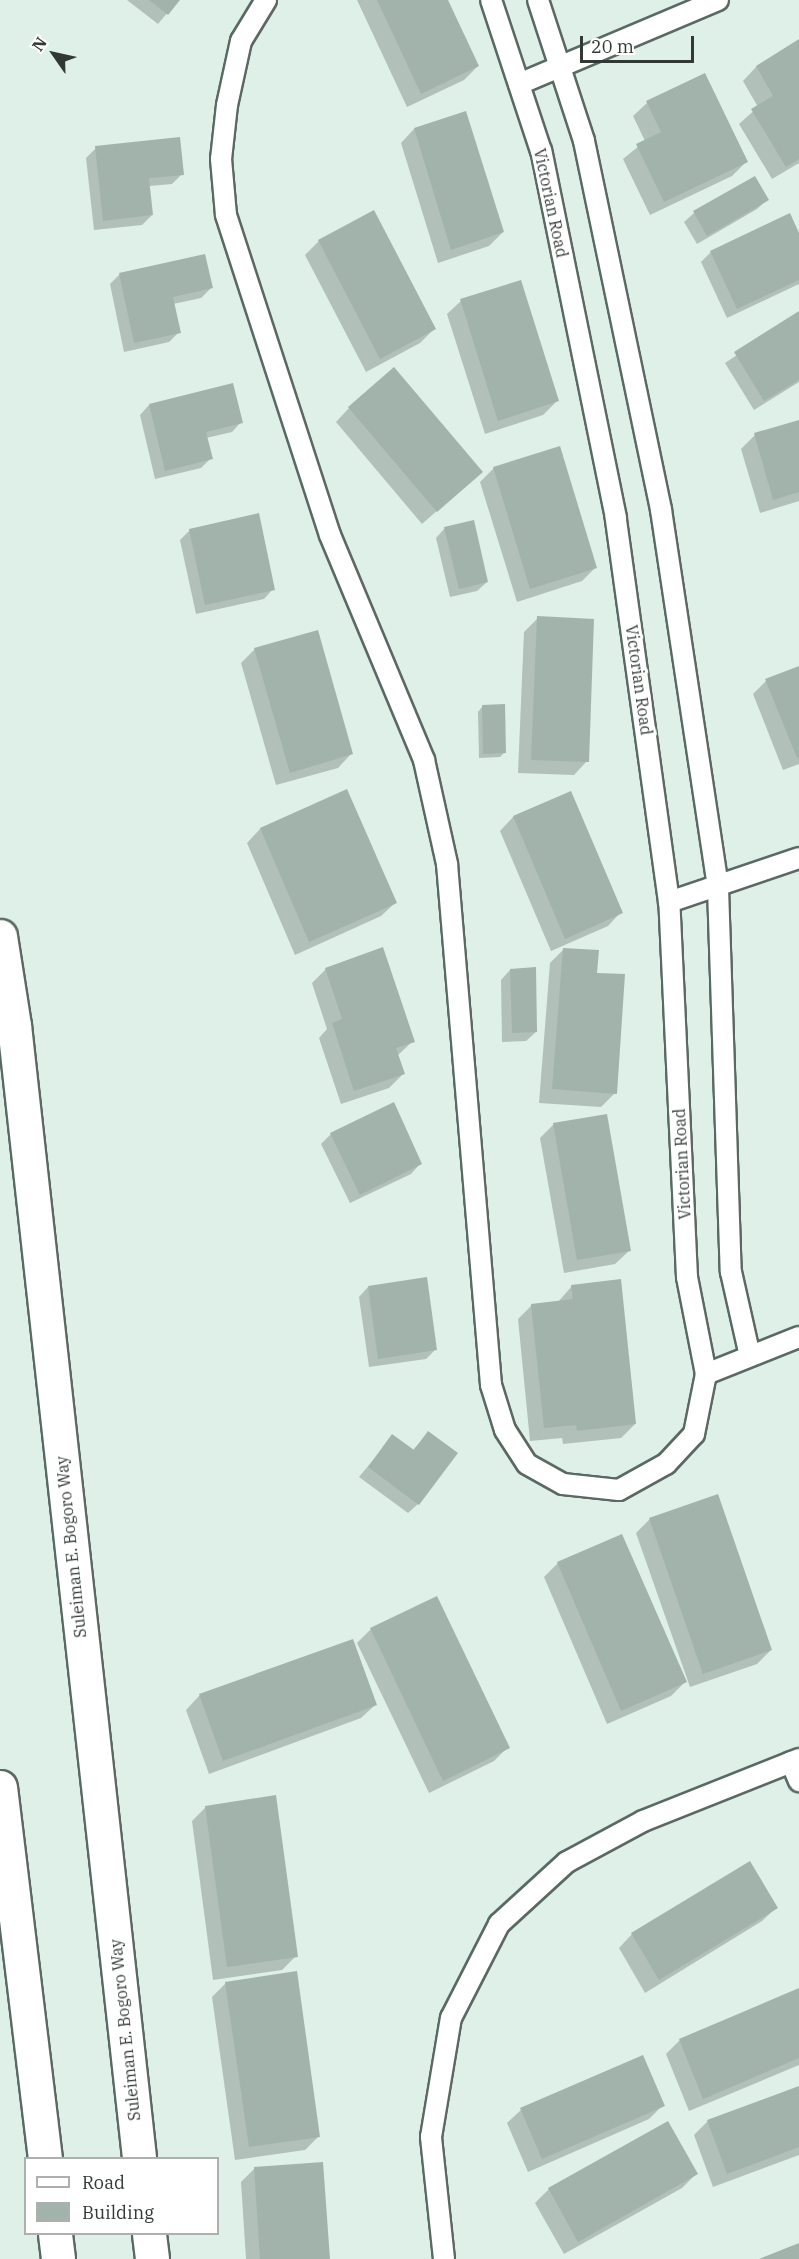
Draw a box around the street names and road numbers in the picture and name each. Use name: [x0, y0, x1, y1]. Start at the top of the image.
street label: Victorian Road: [530, 147, 572, 259]
street label: Victorian Road: [622, 624, 656, 736]
street label: Victorian Road: [670, 1108, 694, 1220]
street label: Suleiman E. Bogoro Way: [52, 1455, 90, 1639]
street label: Suleiman E. Bogoro Way: [106, 1938, 144, 2122]

